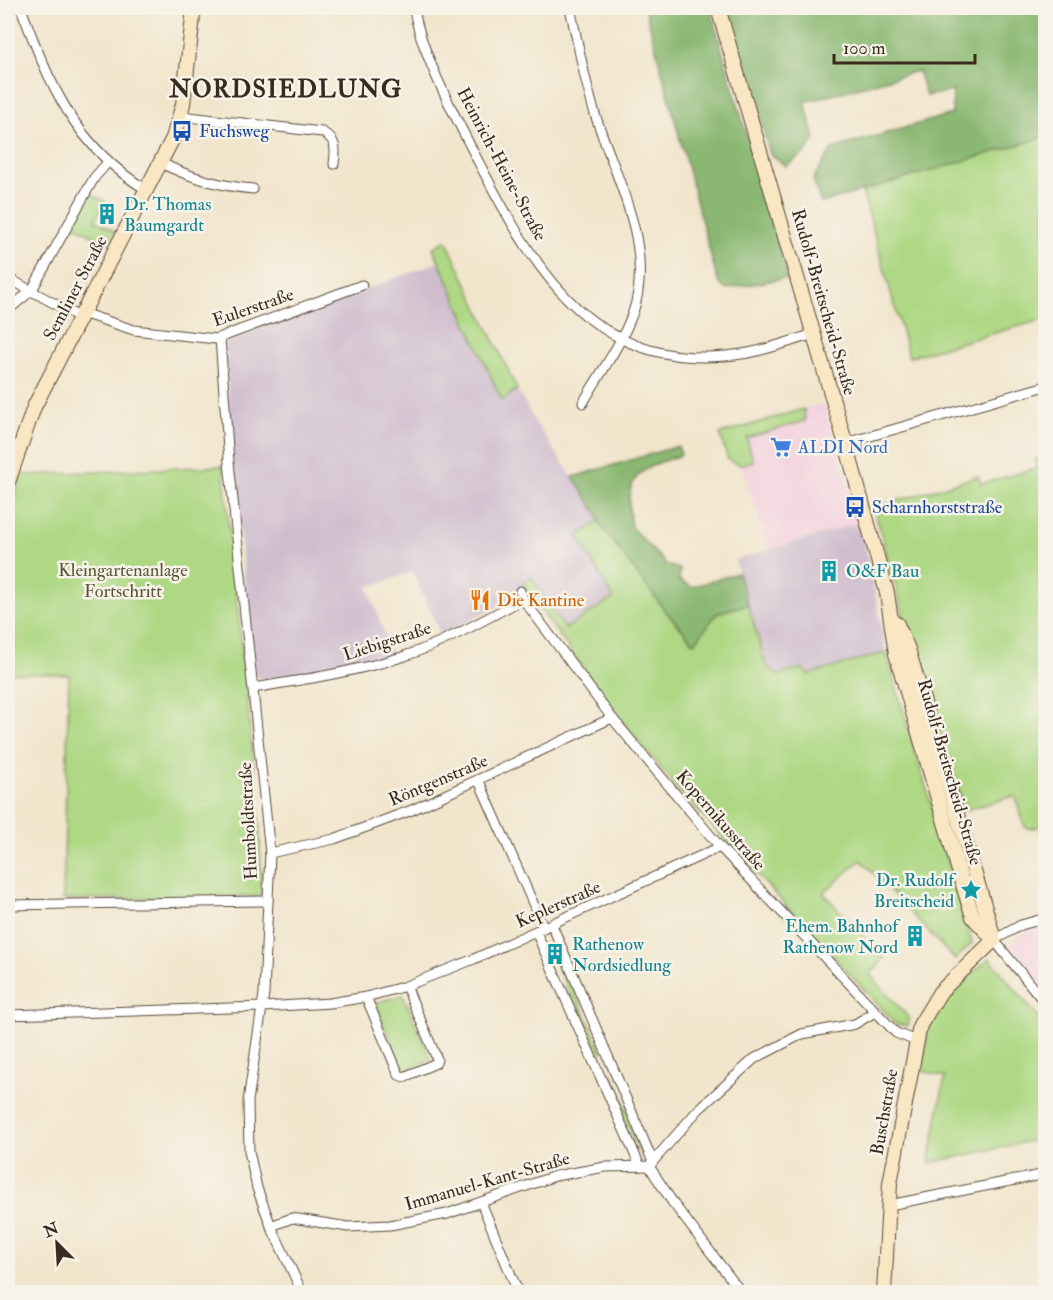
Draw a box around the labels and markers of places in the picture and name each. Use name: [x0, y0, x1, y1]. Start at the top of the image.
bus stop icon: Fuchsweg: [170, 119, 194, 143]
place label: Fuchsweg: [199, 120, 271, 143]
place label: Dr. Thomas Baumgardt: [124, 193, 211, 237]
building icon: Dr. Thomas Baumgardt: [95, 202, 119, 226]
supermarket icon: ALDI Nord: [769, 435, 793, 459]
place label: ALDI Nord: [797, 436, 888, 459]
bus stop icon: Scharnhorststraße: [843, 495, 867, 519]
place label: Scharnhorststraße: [872, 496, 1003, 519]
building icon: O&F Bau: [817, 559, 841, 583]
place label: O&F Bau: [846, 560, 919, 583]
restaurant icon: Die Kantine: [468, 588, 492, 612]
place label: Die Kantine: [497, 589, 585, 612]
place label: Dr. Rudolf Breitscheid: [874, 869, 957, 913]
place icon: Dr. Rudolf Breitscheid: [959, 878, 983, 902]
place label: Ehem. Bahnhof Rathenow Nord: [782, 915, 901, 959]
building icon: Ehem. Bahnhof Rathenow Nord: [903, 924, 927, 948]
place label: Rathenow Nordsiedlung: [572, 933, 672, 977]
building icon: Rathenow Nordsiedlung: [543, 942, 567, 966]

